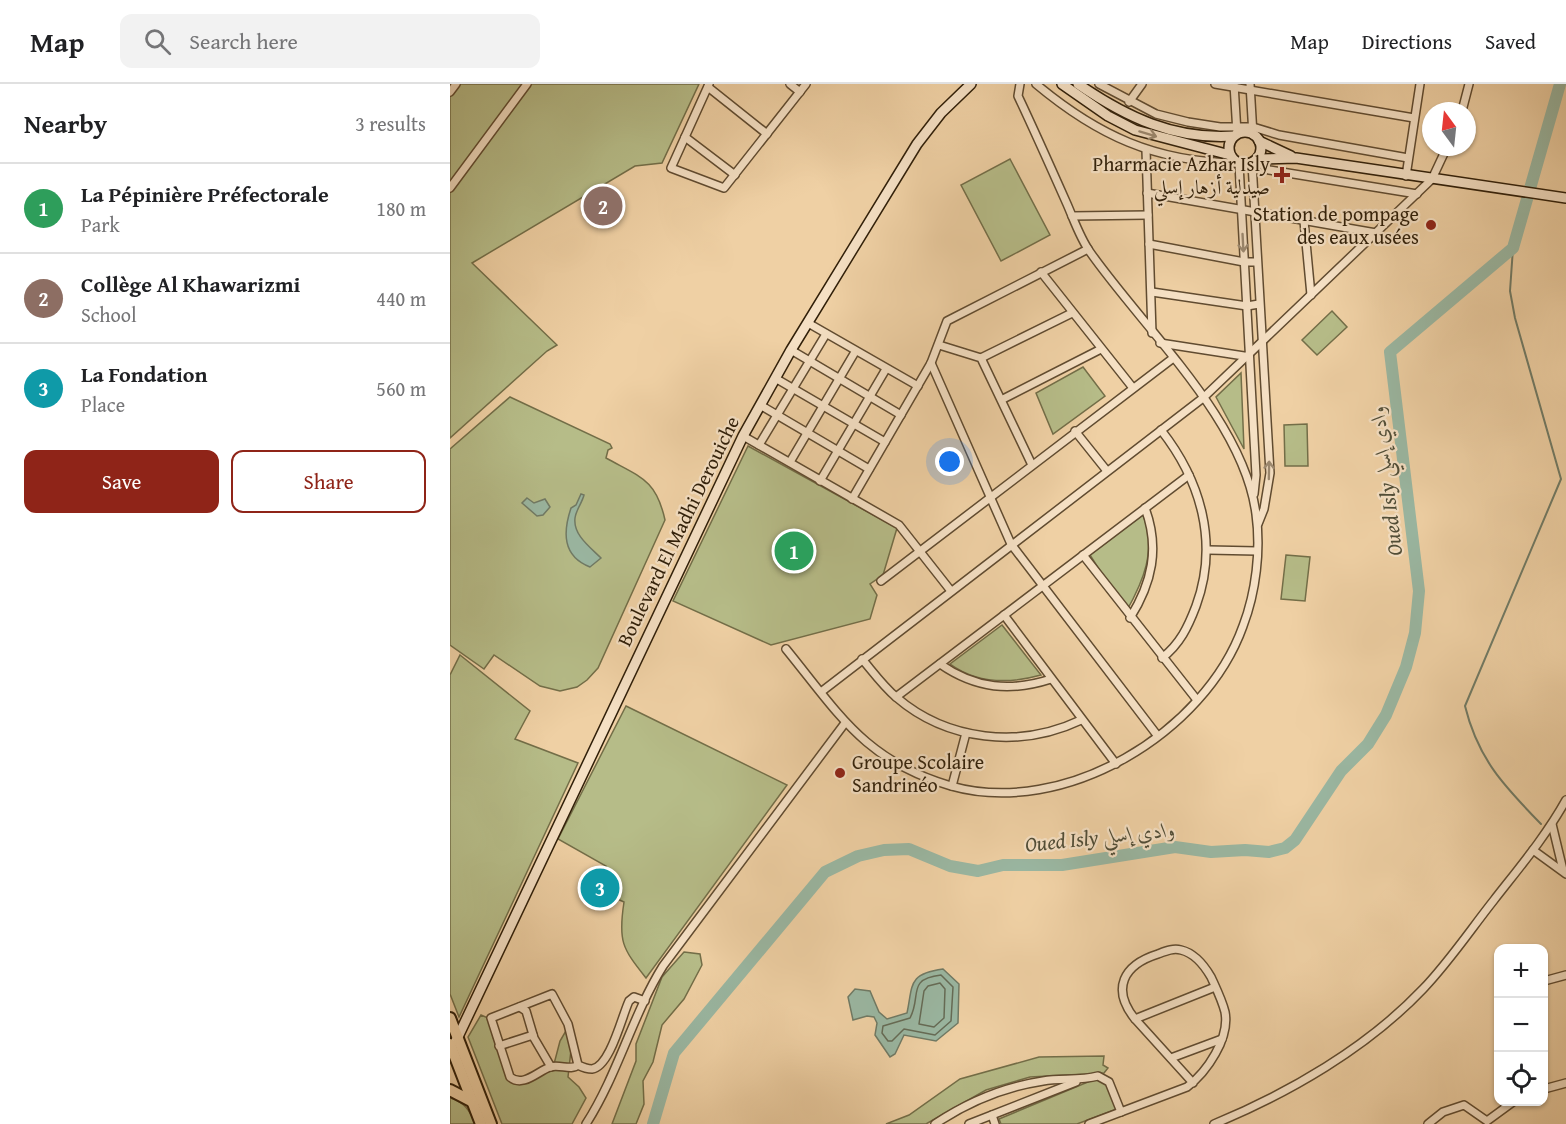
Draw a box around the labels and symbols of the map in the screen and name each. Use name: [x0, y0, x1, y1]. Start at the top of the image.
north arrow: [1422, 102, 1476, 156]
one-way arrow: [1138, 129, 1157, 140]
place label: Pharmacie Azhar Isly صيدلية أزهار إسلي: [1092, 149, 1270, 207]
marker: Pharmacie Azhar Isly صيدلية أزهار إسلي: [1275, 168, 1289, 182]
pin: 2: [584, 184, 622, 228]
place label: Station de pompage des eaux usées: [1253, 199, 1419, 251]
marker: Station de pompage des eaux usées: [1424, 218, 1438, 232]
one-way arrow: [1238, 233, 1249, 253]
water label: Oued Isly وادي إسلي: [1361, 404, 1415, 558]
street label: Boulevard El Madhi Derouiche: [609, 411, 746, 651]
your location: [935, 447, 964, 476]
one-way arrow: [1263, 460, 1274, 480]
pin: 1: [774, 528, 814, 574]
place label: Groupe Scolaire Sandrinéo: [852, 747, 984, 799]
marker: Groupe Scolaire Sandrinéo: [833, 766, 847, 780]
water label: Oued Isly وادي إسلي: [1023, 813, 1177, 865]
pin: 3: [580, 866, 620, 910]

